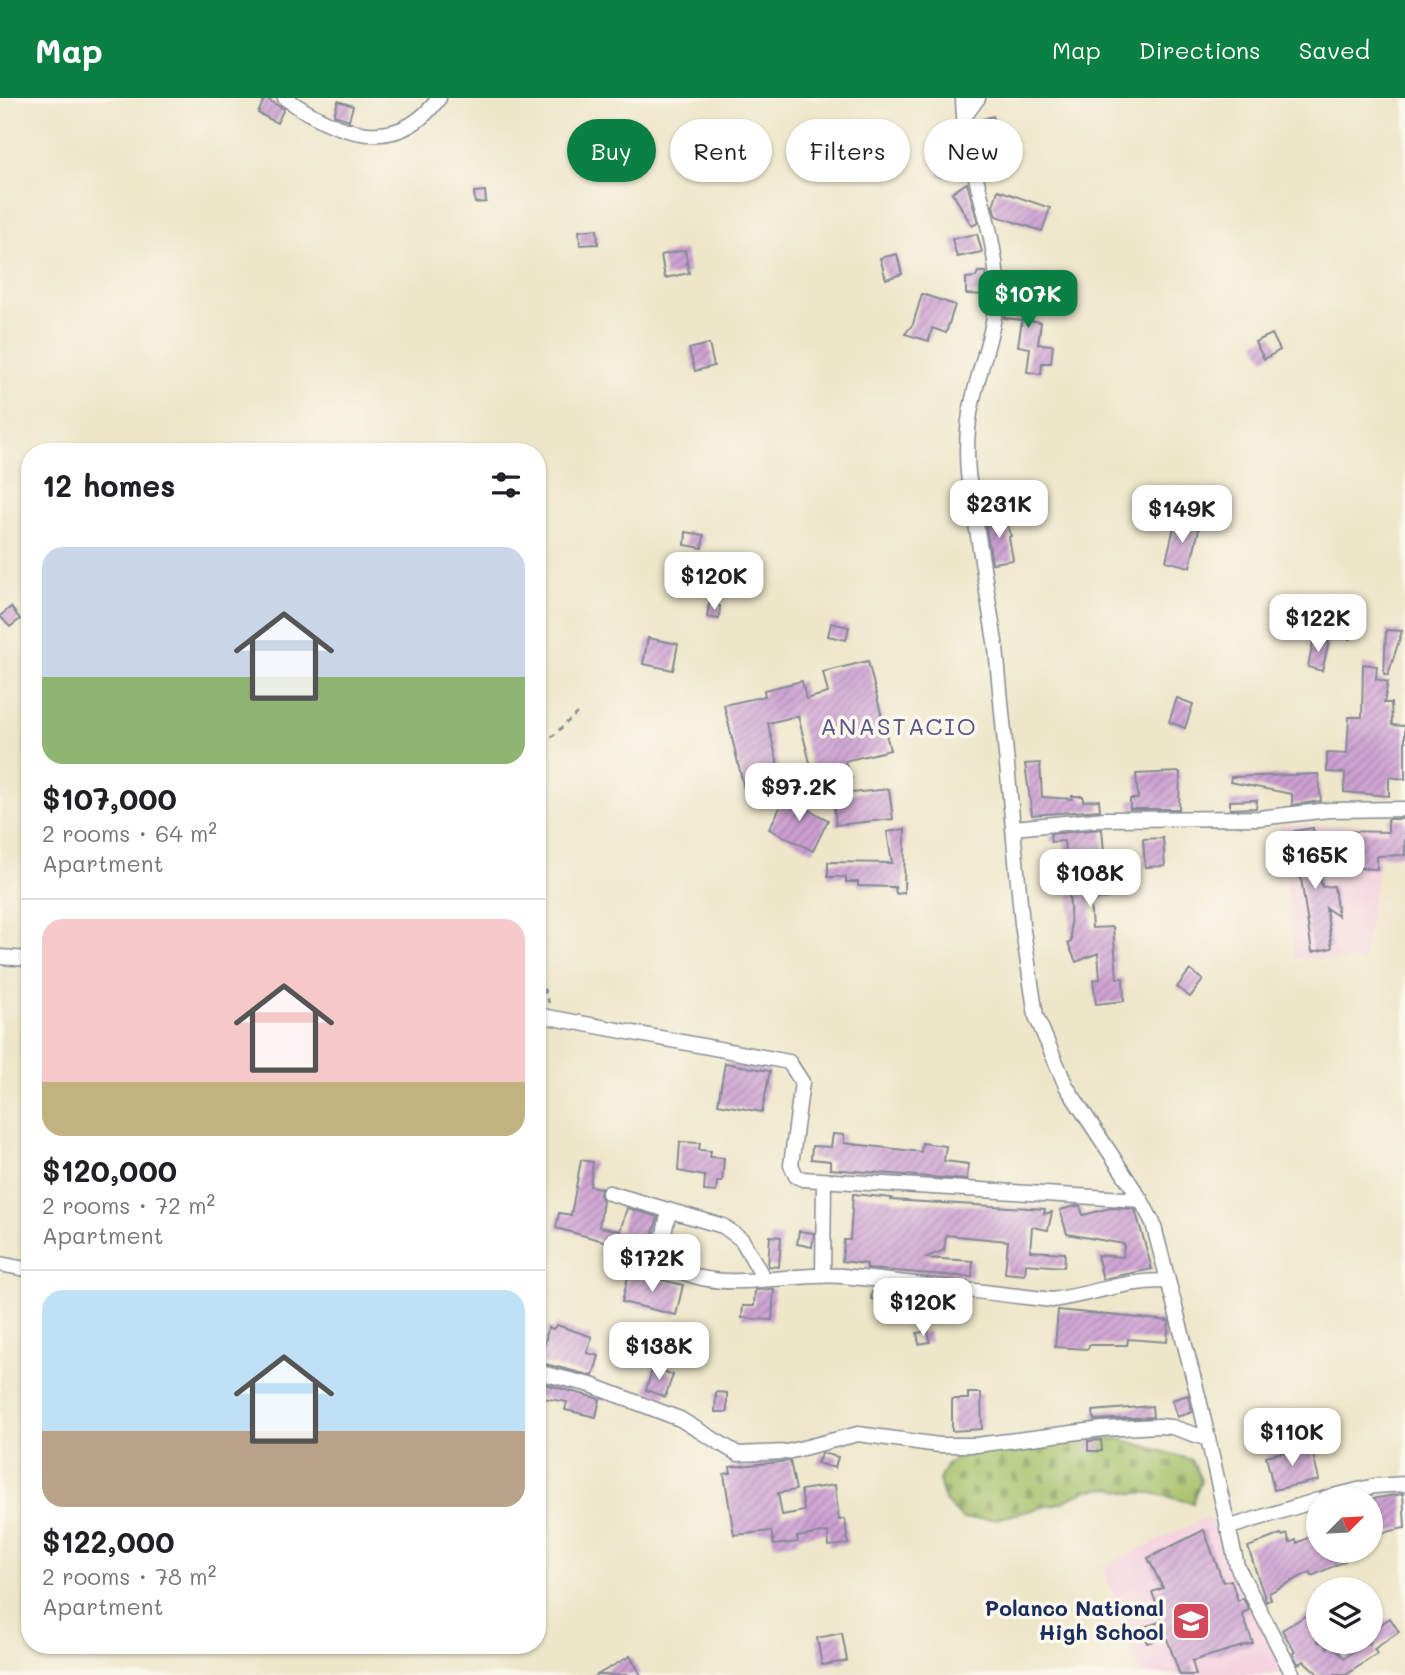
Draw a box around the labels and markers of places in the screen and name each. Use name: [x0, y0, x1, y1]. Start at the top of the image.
pin: $107K: [979, 271, 1077, 330]
pin: $231K: [950, 480, 1048, 540]
pin: $149K: [1133, 486, 1231, 545]
pin: $120K: [665, 552, 763, 612]
pin: $122K: [1269, 594, 1367, 654]
pin: $97.2K: [742, 764, 856, 823]
pin: $165K: [1266, 832, 1364, 891]
pin: $108K: [1041, 850, 1139, 909]
pin: $172K: [603, 1234, 701, 1294]
pin: $120K: [874, 1278, 972, 1338]
pin: $138K: [610, 1322, 708, 1382]
pin: $110K: [1243, 1408, 1341, 1468]
place label: Polanco National High School: [985, 1594, 1164, 1645]
school or university icon: Polanco National High School: [1170, 1600, 1212, 1642]

